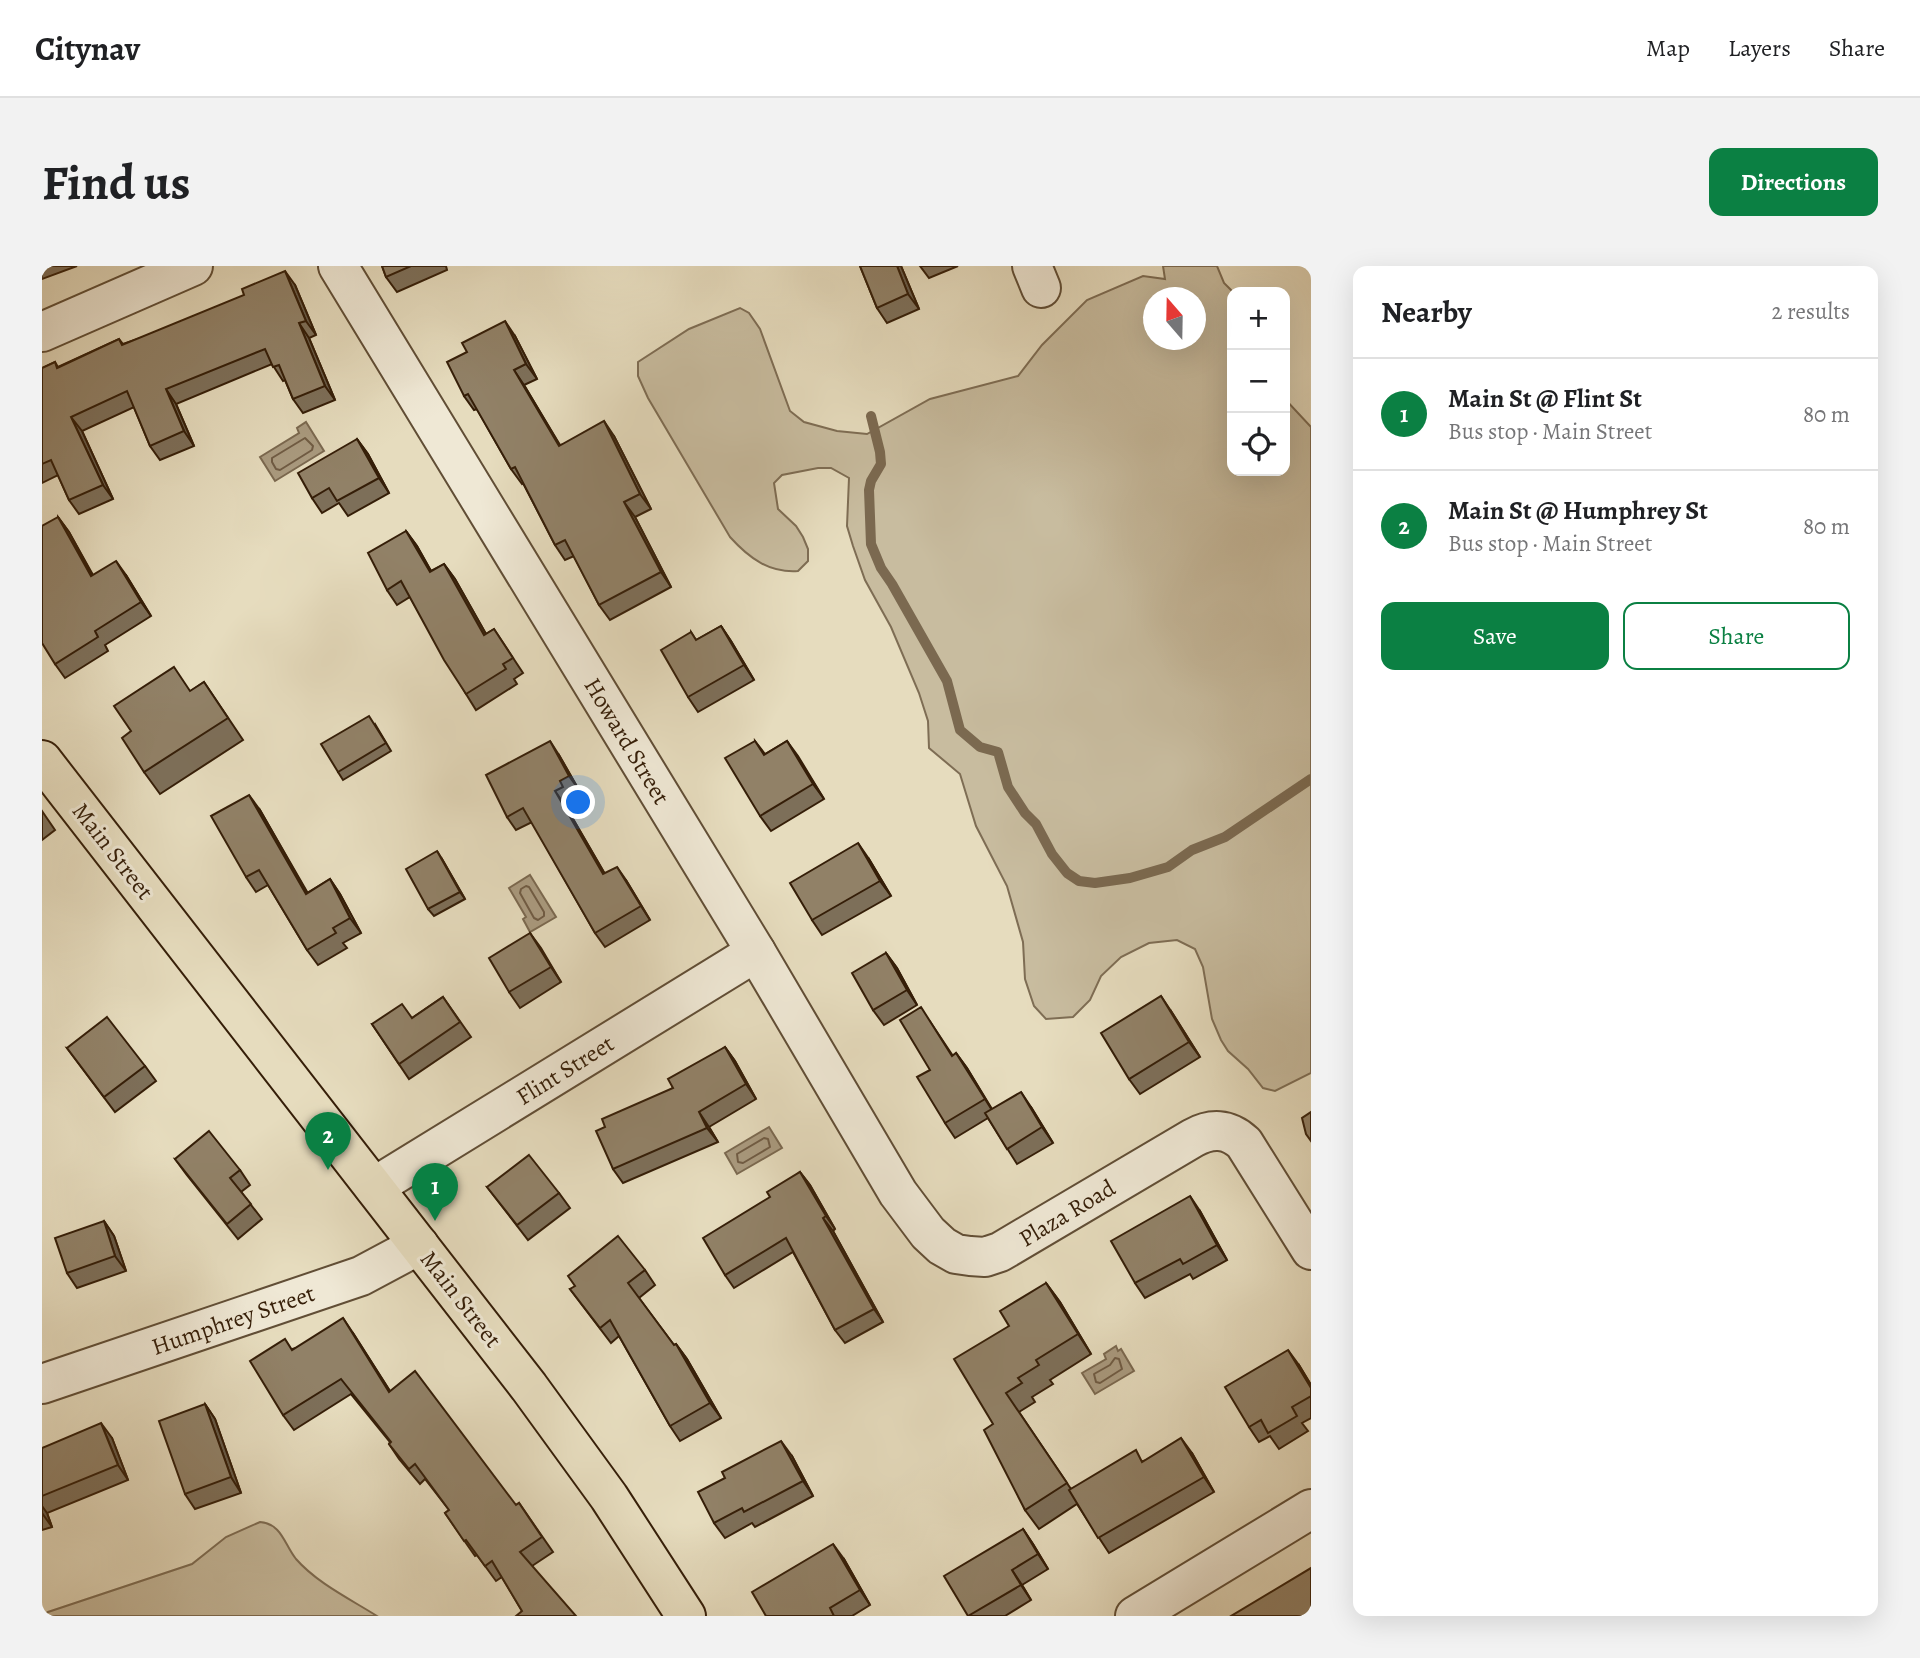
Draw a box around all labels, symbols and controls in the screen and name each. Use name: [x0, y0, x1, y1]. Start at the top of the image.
text: Citynav: [35, 26, 140, 71]
text: Map: [1646, 32, 1690, 64]
text: Layers: [1728, 32, 1791, 64]
text: Share: [1829, 32, 1885, 64]
button: Directions: [1709, 148, 1878, 216]
text: Find us: [42, 149, 190, 216]
north arrow: [1143, 287, 1206, 350]
map controls: [1227, 287, 1290, 476]
button: +: [1227, 287, 1290, 350]
text: Nearby: [1381, 292, 1472, 332]
text: 2 results: [1772, 296, 1850, 327]
button: −: [1227, 350, 1290, 413]
text: Main St @ Flint St: [1448, 381, 1642, 416]
text: 1: [1400, 399, 1408, 430]
text: 80 m: [1803, 399, 1850, 430]
button: locate: [1227, 413, 1290, 476]
text: Bus stop · Main Street: [1448, 416, 1652, 447]
text: Main St @ Humphrey St: [1448, 493, 1708, 528]
text: 2: [1398, 511, 1410, 542]
text: 80 m: [1803, 511, 1850, 542]
text: Bus stop · Main Street: [1448, 528, 1652, 559]
button: Save: [1381, 602, 1609, 670]
button: Share: [1623, 602, 1850, 670]
street label: Howard Street: [577, 672, 677, 810]
your location: [561, 785, 595, 819]
street label: Main Street: [65, 796, 161, 906]
street label: Flint Street: [510, 1027, 620, 1113]
pin: 2: [305, 1112, 351, 1170]
pin: 1: [412, 1163, 458, 1221]
street label: Plaza Road: [1013, 1172, 1121, 1254]
street label: Main Street: [413, 1244, 509, 1354]
street label: Humphrey Street: [147, 1277, 319, 1363]

